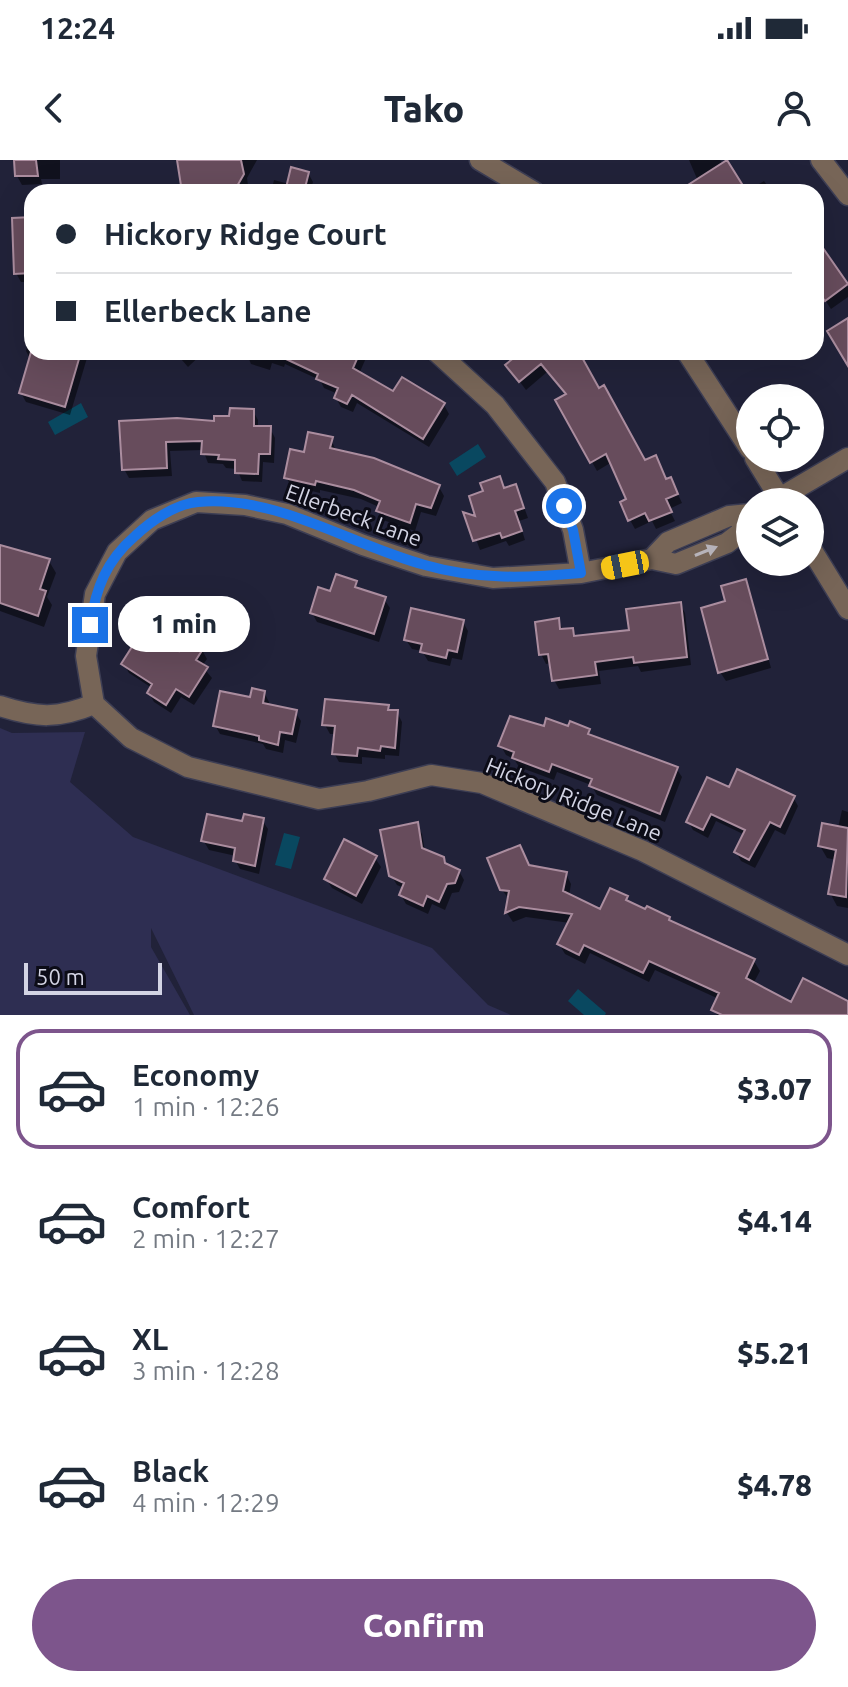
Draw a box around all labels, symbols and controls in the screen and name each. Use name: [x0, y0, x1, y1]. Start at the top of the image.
text: 12:24: [40, 11, 115, 45]
icon: back: [32, 86, 76, 130]
icon: person: [772, 86, 816, 130]
text: Tako: [384, 88, 464, 129]
text: Hickory Ridge Court: [104, 217, 387, 251]
text: Ellerbeck Lane: [104, 294, 311, 328]
map controls: [736, 384, 824, 576]
button: locate: [736, 384, 824, 472]
street label: Ellerbeck Lane: [283, 478, 426, 551]
route start: [546, 488, 582, 524]
button: layers: [736, 488, 824, 576]
one-way arrow: [694, 544, 718, 557]
car: [599, 549, 651, 581]
callout: 1 min: [118, 597, 250, 653]
route end: [72, 607, 108, 643]
text: 1 min: [151, 609, 217, 638]
street label: Hickory Ridge Lane: [482, 752, 666, 845]
scale bar: [24, 959, 162, 995]
text: 50 m: [36, 964, 85, 989]
icon: car: [36, 1053, 108, 1125]
text: Economy: [132, 1058, 259, 1092]
text: $3.07: [737, 1072, 812, 1106]
text: 1 min · 12:26: [132, 1092, 280, 1121]
icon: car: [36, 1185, 108, 1257]
text: Comfort: [132, 1190, 250, 1224]
text: $4.14: [737, 1204, 812, 1238]
text: 2 min · 12:27: [132, 1224, 280, 1253]
icon: car: [36, 1317, 108, 1389]
text: XL: [132, 1322, 168, 1356]
text: $5.21: [737, 1336, 812, 1370]
text: 3 min · 12:28: [132, 1356, 280, 1385]
icon: car: [36, 1449, 108, 1521]
text: Black: [132, 1454, 209, 1488]
text: $4.78: [737, 1468, 812, 1502]
text: 4 min · 12:29: [132, 1488, 280, 1517]
button: Confirm: [32, 1579, 816, 1671]

